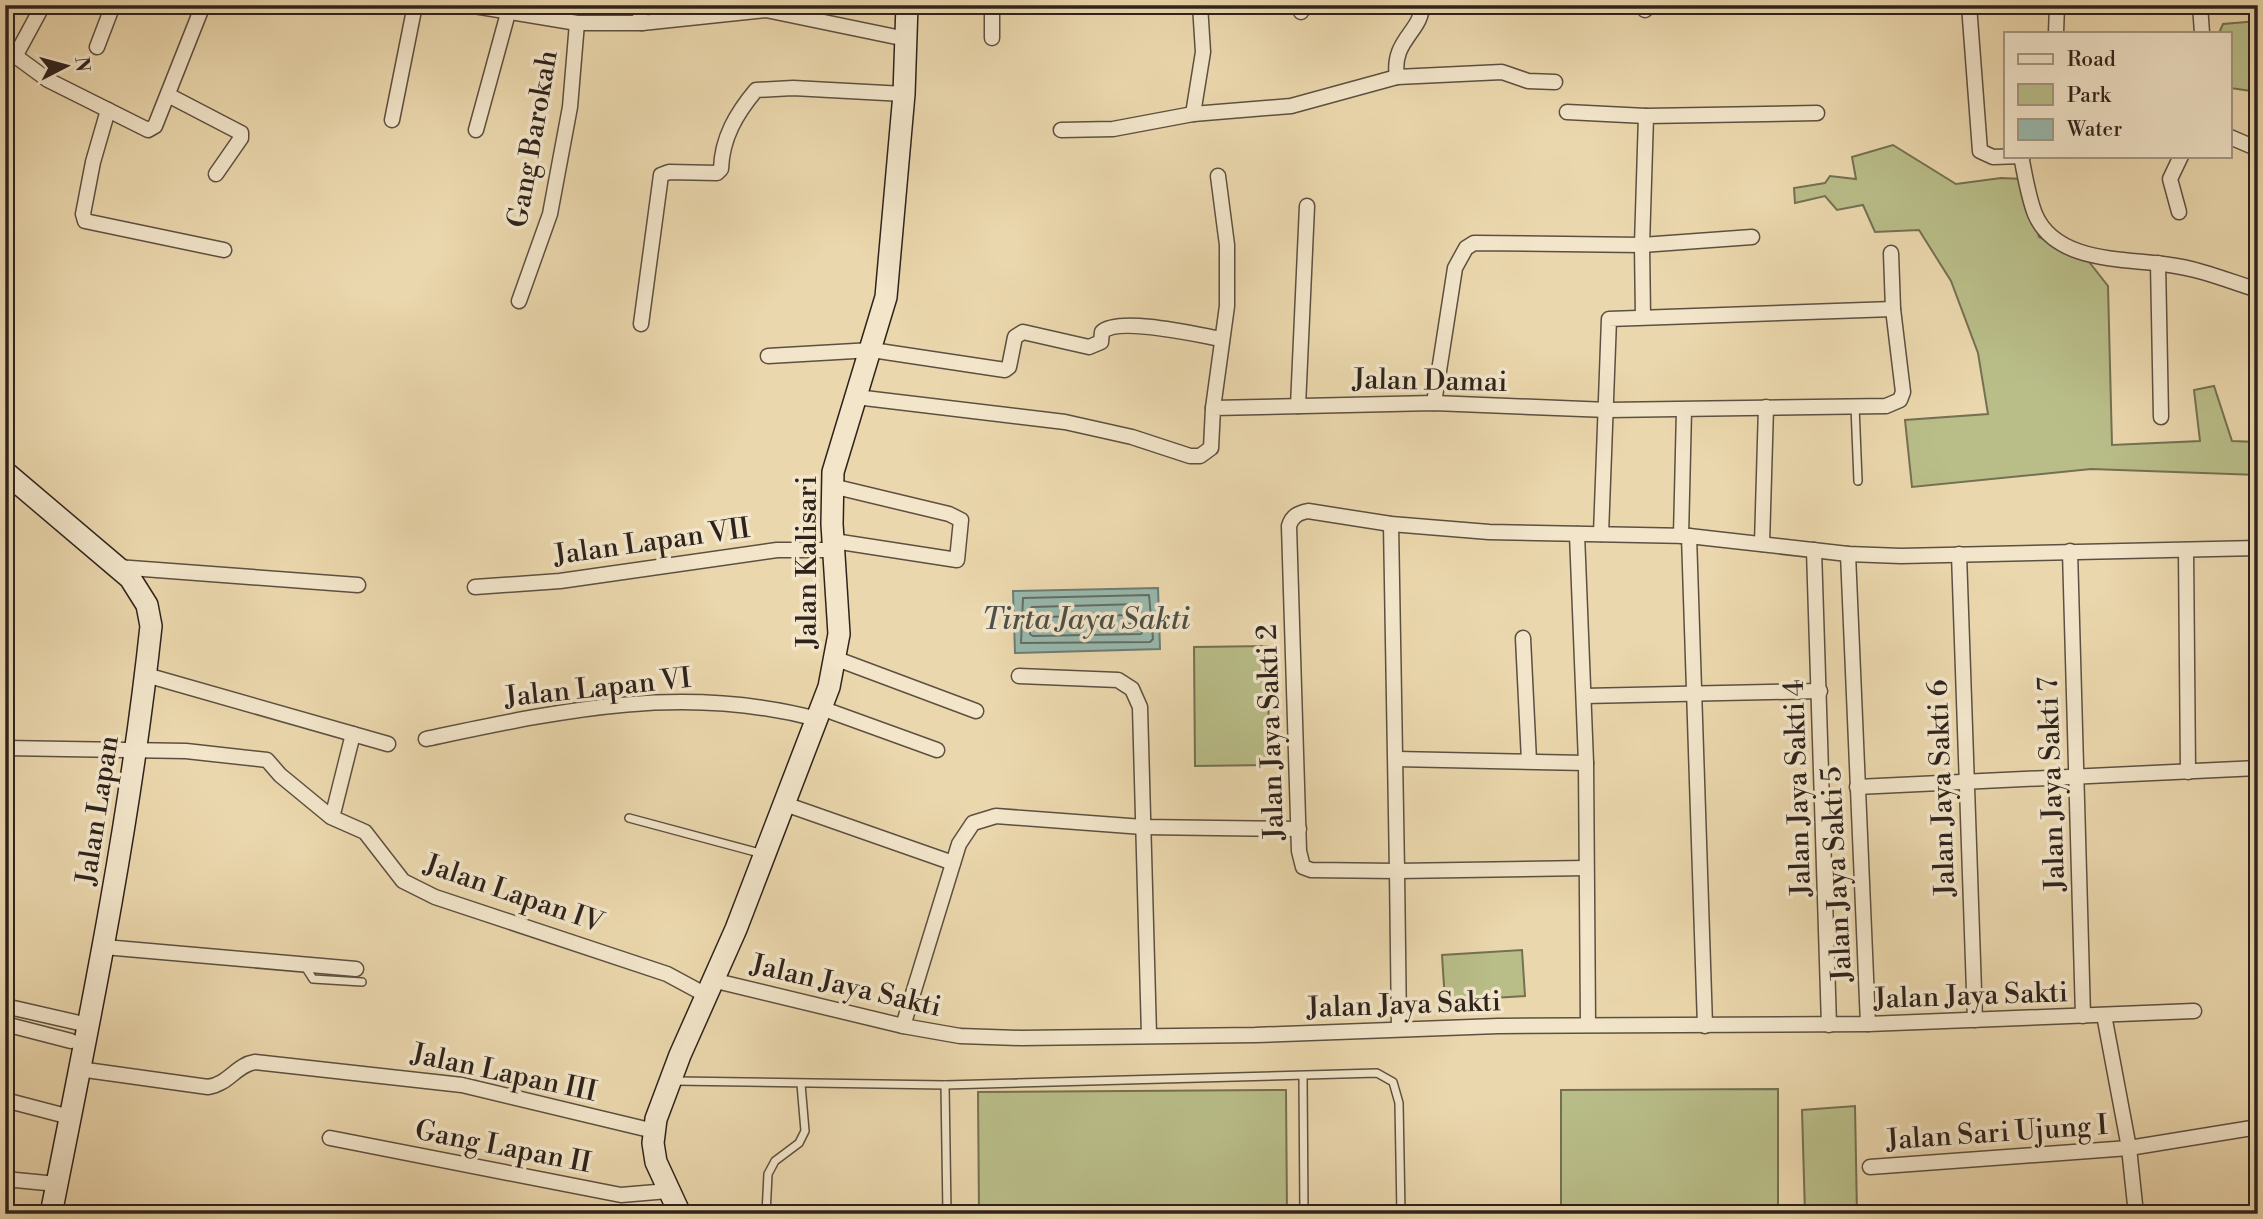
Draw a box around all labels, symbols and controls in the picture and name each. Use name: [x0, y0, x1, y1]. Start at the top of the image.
north arrow: [32, 32, 102, 102]
legend: [2004, 32, 2232, 158]
street label: Gang Barokah: [500, 47, 566, 230]
text: Road: [2067, 47, 2116, 73]
text: N: [69, 56, 95, 73]
text: Park: [2067, 83, 2112, 109]
text: Water: [2066, 117, 2122, 143]
street label: Jalan Damai: [1351, 362, 1508, 400]
street label: Jalan Kalisari: [790, 476, 825, 649]
street label: Jalan Lapan VII: [551, 511, 753, 573]
water label: Tirta Jaya Sakti: [982, 601, 1191, 639]
street label: Jalan Jaya Sakti 2: [1250, 623, 1292, 842]
street label: Jalan Lapan VI: [502, 661, 693, 715]
street label: Jalan Jaya Sakti 7: [2031, 676, 2073, 893]
street label: Jalan Jaya Sakti 4: [1777, 679, 1819, 898]
street label: Jalan Jaya Sakti 6: [1921, 679, 1963, 898]
street label: Jalan Lapan: [69, 733, 127, 888]
street label: Jalan Jaya Sakti 5: [1814, 766, 1860, 983]
street label: Jalan Lapan IV: [419, 847, 609, 941]
street label: Jalan Jaya Sakti: [746, 947, 945, 1025]
street label: Jalan Jaya Sakti: [1872, 975, 2069, 1017]
street label: Jalan Jaya Sakti: [1305, 984, 1502, 1026]
street label: Jalan Lapan III: [407, 1036, 600, 1110]
street label: Jalan Sari Ujung I: [1884, 1108, 2109, 1158]
street label: Gang Lapan II: [412, 1113, 594, 1181]

